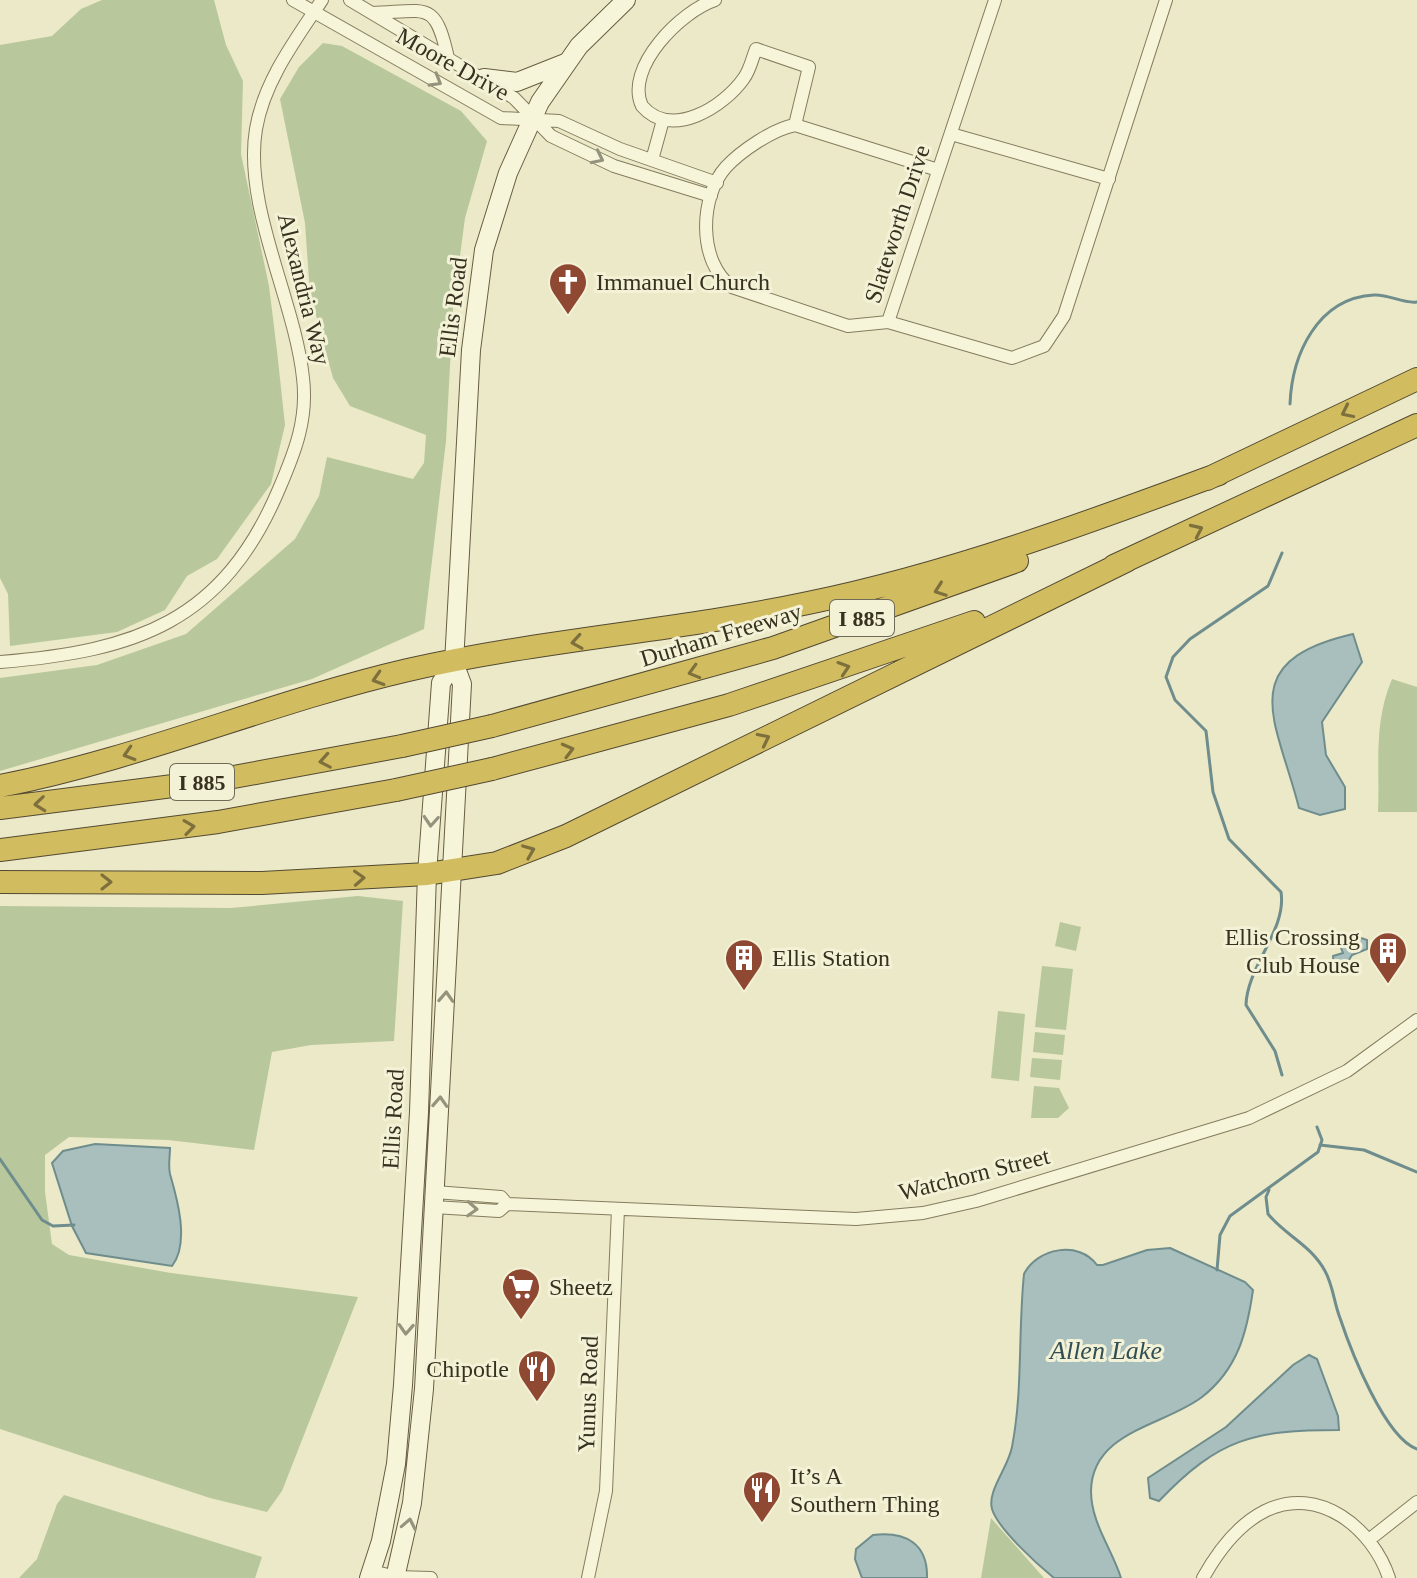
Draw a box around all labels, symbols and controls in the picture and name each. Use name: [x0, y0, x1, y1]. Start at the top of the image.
street label: Moore Drive: [392, 22, 514, 106]
one-way arrow: [427, 71, 442, 87]
street label: Slateworth Drive: [859, 142, 935, 306]
one-way arrow: [589, 148, 604, 164]
street label: Alexandria Way: [273, 210, 335, 368]
street label: Ellis Road: [434, 255, 472, 359]
church icon: Immanuel Church: [547, 261, 589, 316]
place label: Immanuel Church: [596, 269, 770, 295]
one-way arrow: [1340, 402, 1355, 418]
one-way arrow: [1189, 524, 1203, 540]
one-way arrow: [934, 580, 948, 597]
street label: Durham Freeway: [637, 598, 805, 672]
road number: I 885: [830, 600, 894, 636]
one-way arrow: [570, 633, 584, 650]
one-way arrow: [836, 662, 850, 678]
one-way arrow: [687, 663, 701, 679]
one-way arrow: [371, 670, 385, 686]
one-way arrow: [755, 733, 770, 749]
one-way arrow: [560, 743, 574, 760]
one-way arrow: [122, 745, 136, 761]
one-way arrow: [318, 752, 332, 769]
road number: I 885: [170, 764, 234, 800]
one-way arrow: [34, 795, 47, 812]
one-way arrow: [423, 815, 440, 828]
one-way arrow: [182, 819, 195, 836]
one-way arrow: [521, 844, 535, 861]
one-way arrow: [353, 870, 366, 887]
one-way arrow: [100, 873, 113, 891]
place label: Ellis Crossing Club House: [1225, 924, 1360, 978]
building icon: Ellis Crossing Club House: [1367, 930, 1409, 985]
building icon: Ellis Station: [723, 937, 765, 992]
place label: Ellis Station: [772, 945, 890, 971]
one-way arrow: [437, 990, 454, 1003]
street label: Ellis Road: [377, 1068, 409, 1170]
one-way arrow: [431, 1095, 448, 1108]
street label: Watchorn Street: [896, 1143, 1053, 1205]
one-way arrow: [466, 1201, 479, 1218]
supermarket icon: Sheetz: [500, 1266, 542, 1321]
place label: Sheetz: [549, 1274, 613, 1300]
one-way arrow: [398, 1323, 415, 1336]
street label: Yunus Road: [573, 1335, 603, 1453]
water label: Allen Lake: [1048, 1336, 1162, 1365]
restaurant icon: Chipotle: [516, 1348, 558, 1403]
place label: Chipotle: [426, 1356, 509, 1382]
place label: It’s A Southern Thing: [790, 1463, 940, 1517]
restaurant icon: It’s A Southern Thing: [741, 1469, 783, 1524]
one-way arrow: [399, 1517, 416, 1530]

